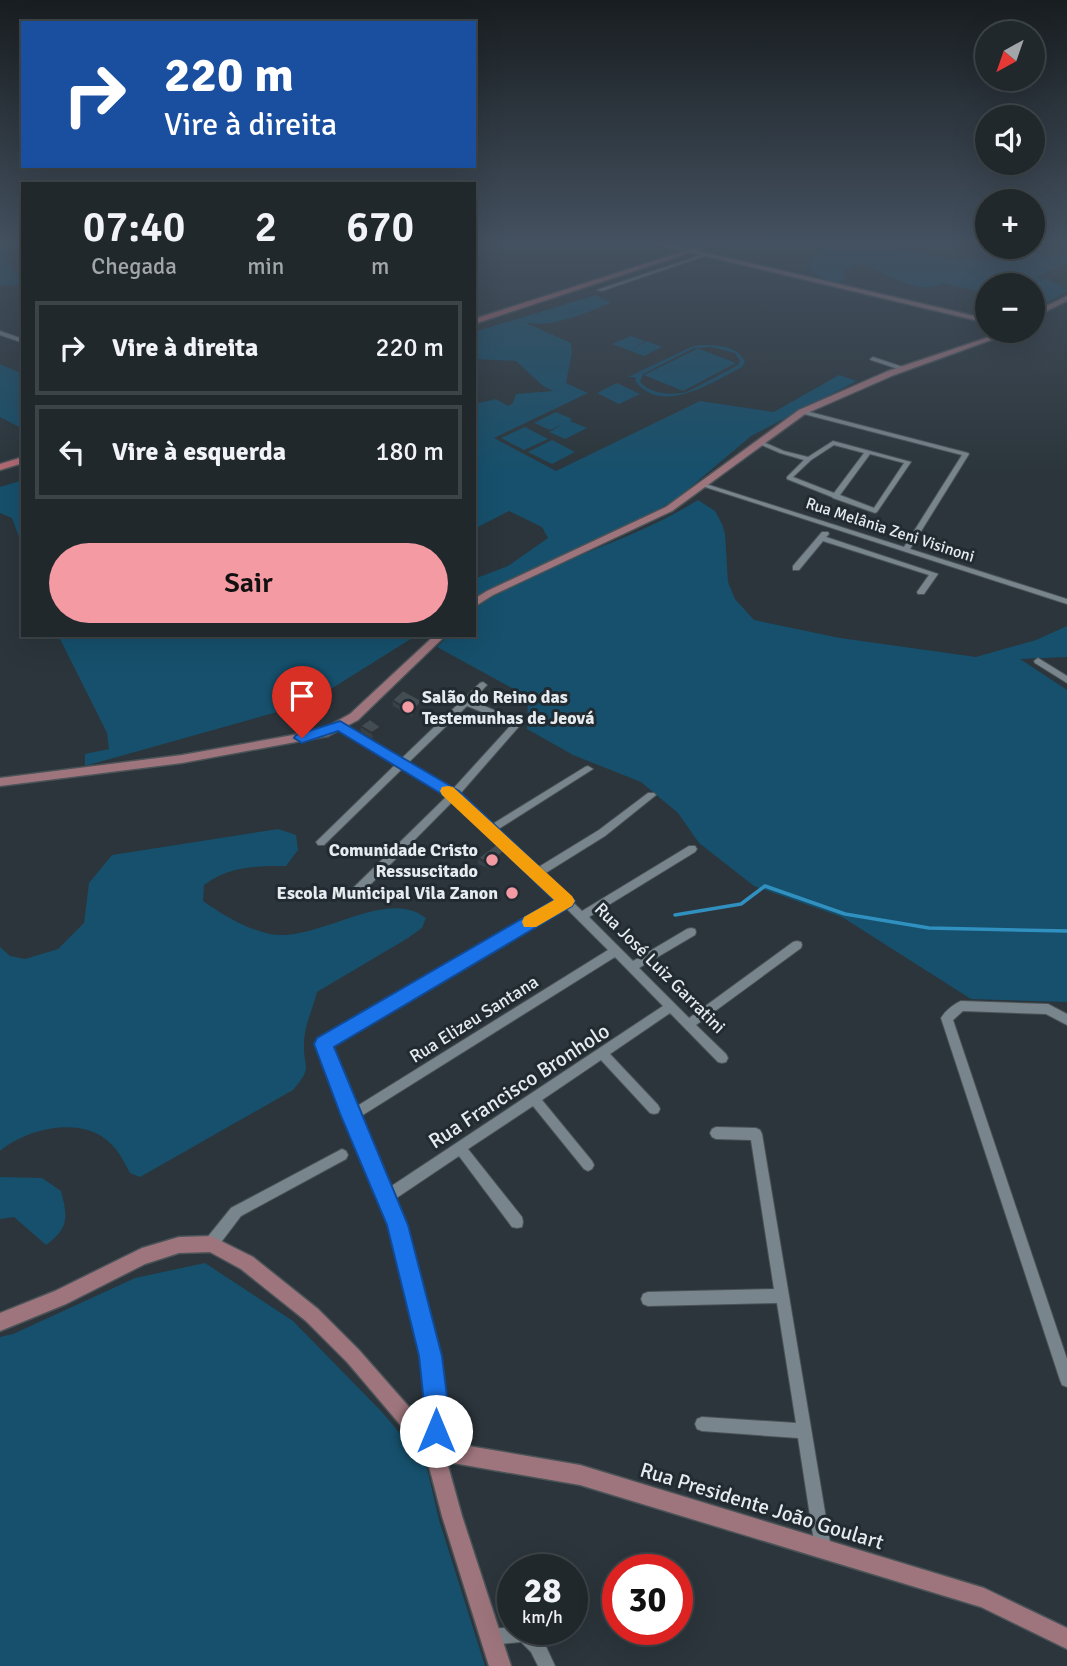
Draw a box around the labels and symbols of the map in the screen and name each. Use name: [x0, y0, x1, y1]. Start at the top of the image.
north arrow: [975, 21, 1045, 91]
street label: Rua Melânia Zeni Visinoni: [803, 493, 977, 567]
pin: [272, 666, 332, 738]
place label: Salão do Reino das Testemunhas de Jeová: [422, 686, 594, 729]
marker: Salão do Reino das Testemunhas de Jeová: [400, 699, 416, 715]
place label: Comunidade Cristo Ressuscitado: [329, 839, 478, 882]
marker: Comunidade Cristo Ressuscitado: [484, 852, 500, 868]
place label: Escola Municipal Vila Zanon: [277, 882, 498, 904]
marker: Escola Municipal Vila Zanon: [504, 885, 520, 901]
street label: Rua José Luiz Garratini: [590, 898, 730, 1038]
street label: Rua Elizeu Santana: [406, 971, 542, 1067]
street label: Rua Francisco Bronholo: [424, 1018, 614, 1154]
position arrow: [399, 1394, 473, 1468]
street label: Rua Presidente João Goulart: [637, 1457, 887, 1555]
speed limit sign: 30: [602, 1554, 693, 1645]

